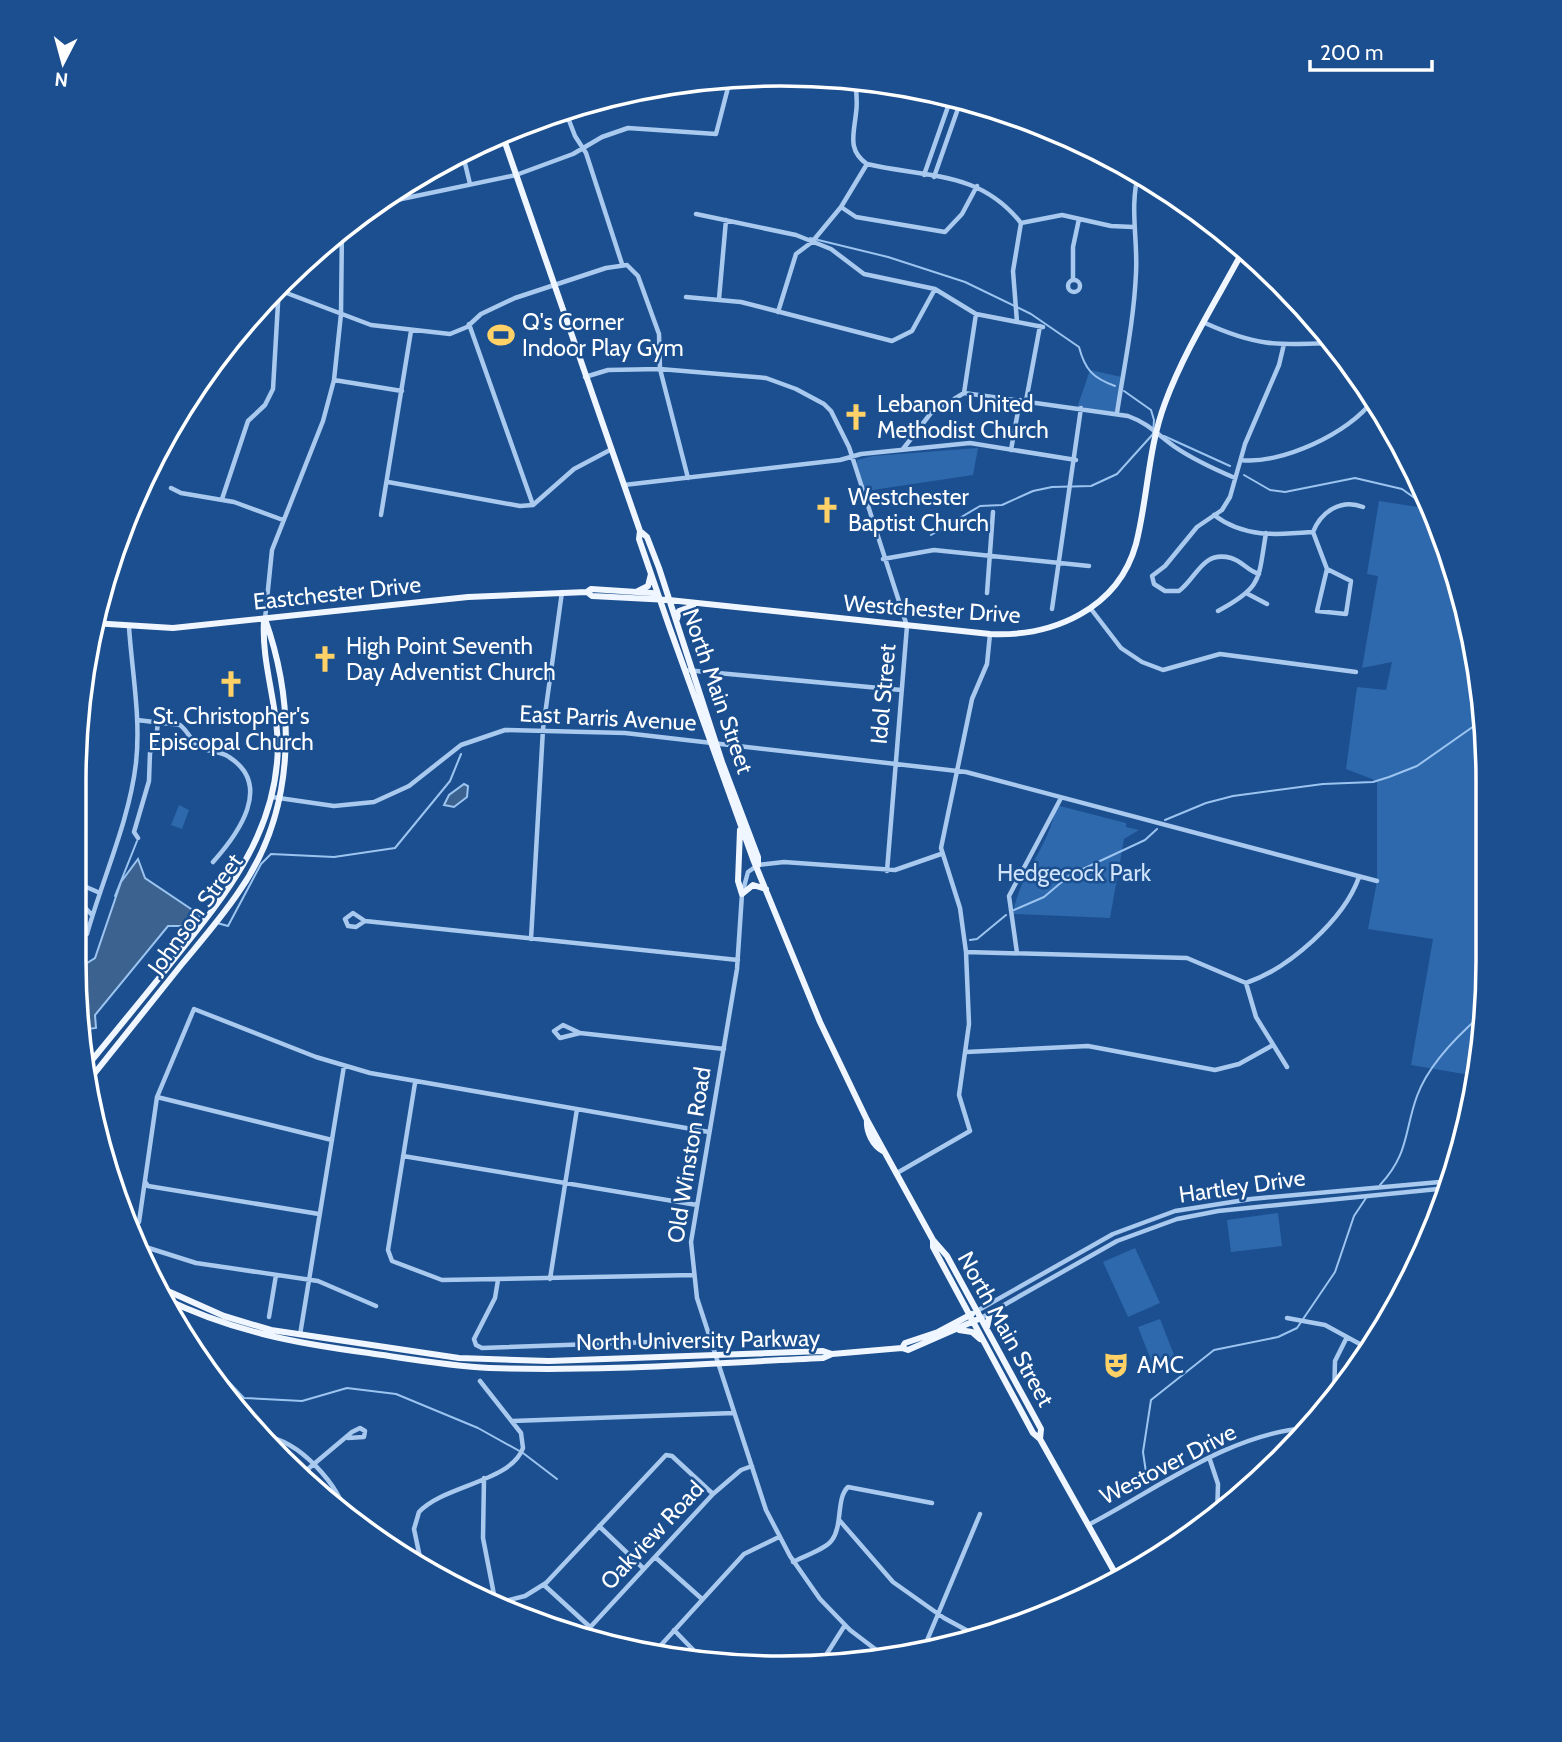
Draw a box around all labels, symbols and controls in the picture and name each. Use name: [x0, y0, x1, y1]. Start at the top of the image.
north arrow: [28, 28, 98, 98]
scale bar: [1310, 28, 1432, 72]
text: 200 m: [1320, 40, 1383, 65]
text: N: [53, 67, 69, 92]
place label: Q's Corner Indoor Play Gym: [522, 308, 684, 362]
sports icon: Q's Corner Indoor Play Gym: [486, 320, 516, 350]
place label: Lebanon United Methodist Church: [877, 390, 1049, 444]
church icon: Lebanon United Methodist Church: [841, 402, 871, 432]
place label: Westchester Baptist Church: [848, 483, 989, 537]
church icon: Westchester Baptist Church: [812, 495, 842, 525]
street label: Eastchester Drive: [252, 570, 423, 616]
street label: Westchester Drive: [842, 589, 1022, 629]
street label: North Main Street: [677, 605, 759, 777]
place label: High Point Seventh Day Adventist Church: [346, 632, 556, 686]
street label: Idol Street: [865, 642, 901, 745]
church icon: High Point Seventh Day Adventist Church: [310, 644, 340, 674]
church icon: St. Christopher's Episcopal Church: [216, 669, 246, 699]
street label: East Parris Avenue: [519, 699, 697, 737]
place label: St. Christopher's Episcopal Church: [148, 702, 314, 756]
street label: Johnson Street: [141, 848, 248, 981]
park label: Hedgecock Park: [997, 859, 1152, 887]
street label: Old Winston Road: [661, 1065, 717, 1245]
street label: Hartley Drive: [1177, 1163, 1307, 1209]
street label: North Main Street: [952, 1247, 1060, 1412]
street label: North University Parkway: [576, 1324, 821, 1356]
theatre icon: AMC: [1101, 1350, 1131, 1380]
place label: AMC: [1137, 1351, 1184, 1379]
street label: Westover Drive: [1095, 1418, 1241, 1510]
street label: Oakview Road: [595, 1475, 709, 1595]

